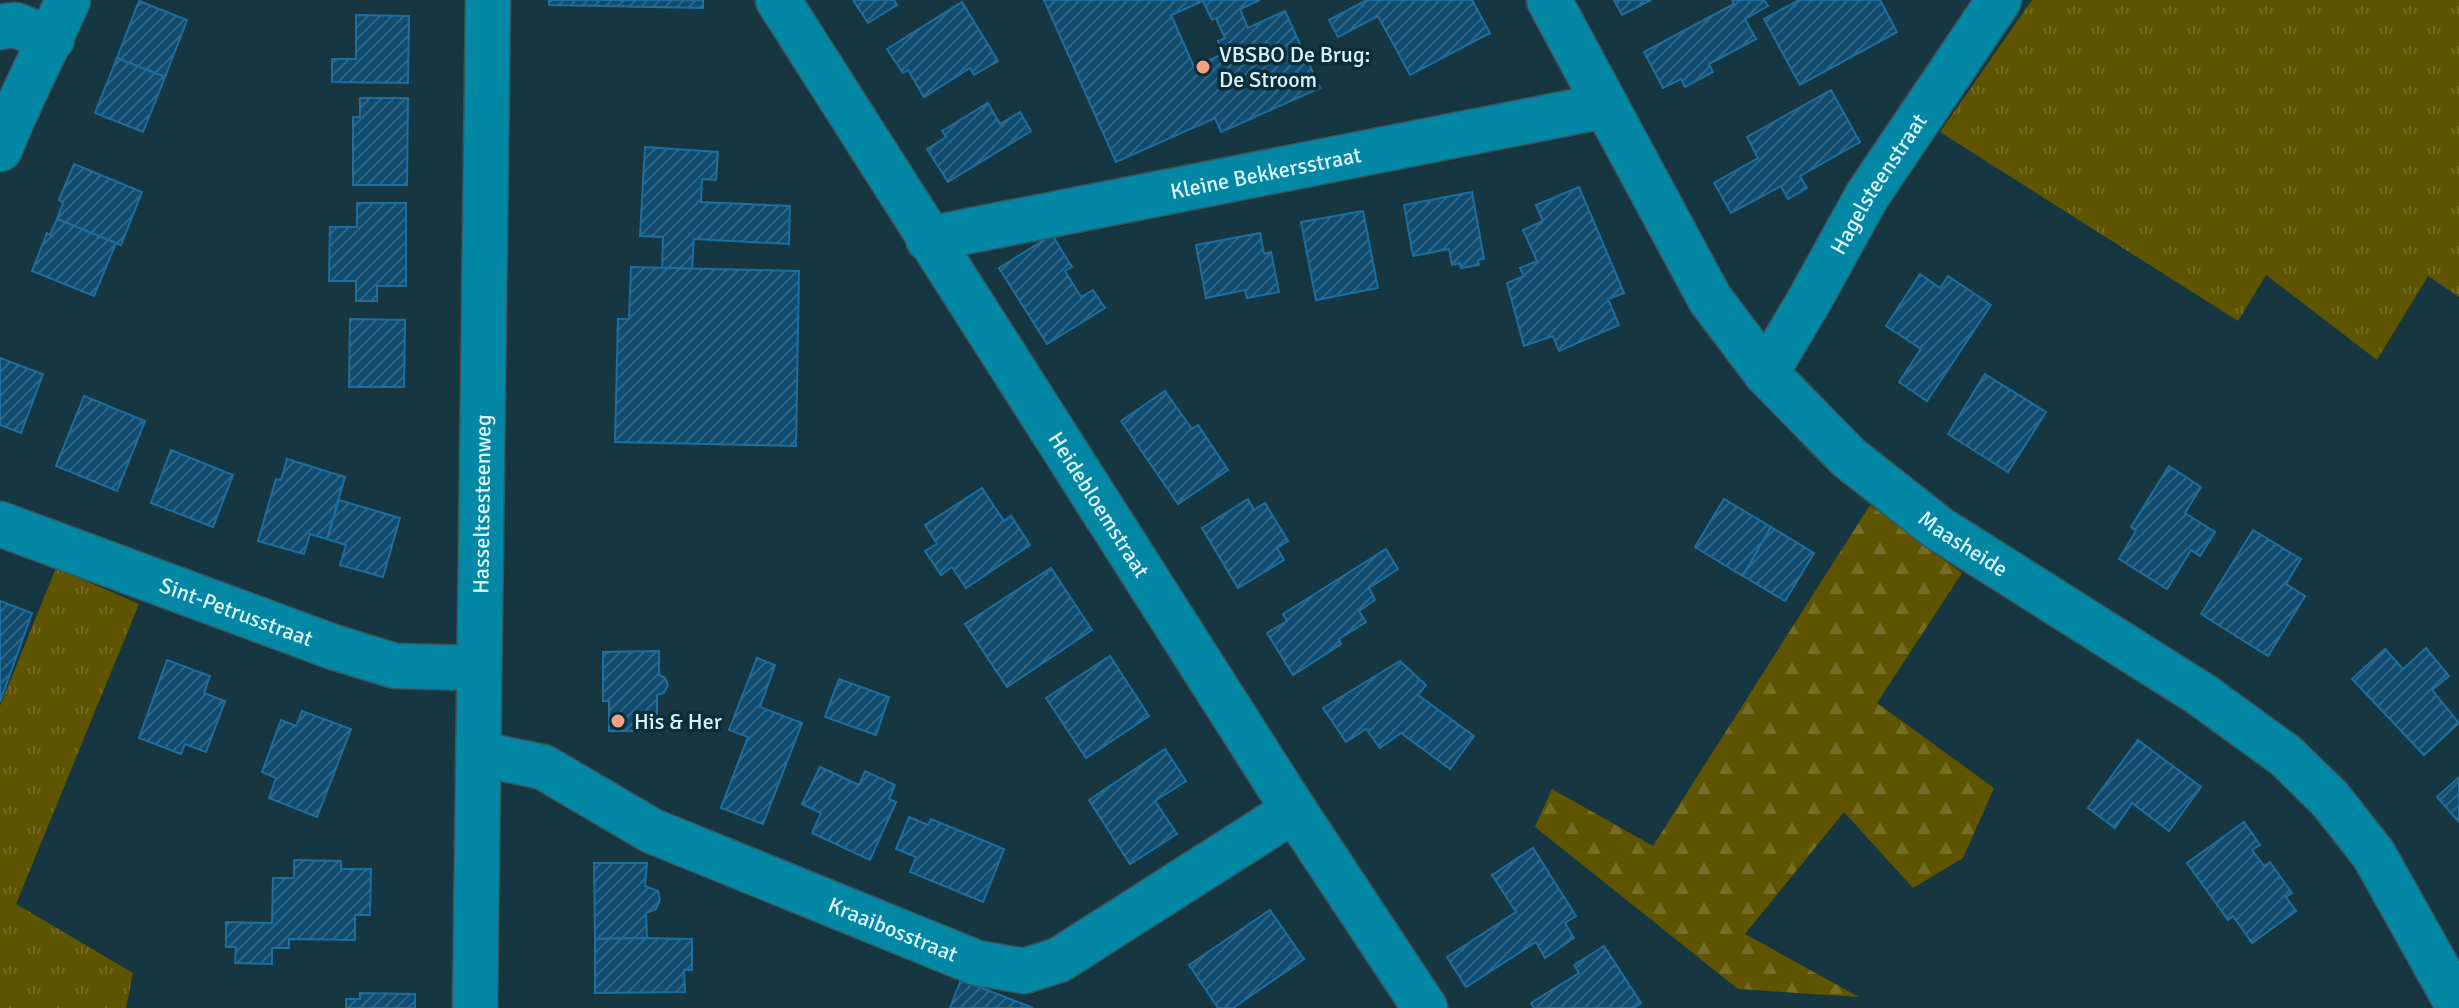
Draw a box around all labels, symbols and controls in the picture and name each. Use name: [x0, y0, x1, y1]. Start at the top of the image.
place label: VBSBO De Brug: De Stroom: [1219, 41, 1370, 93]
marker: VBSBO De Brug: De Stroom: [1194, 58, 1212, 76]
street label: Hagelsteenstraat: [1824, 108, 1932, 259]
street label: Kleine Bekkersstraat: [1168, 141, 1364, 205]
street label: Hasseltsesteenweg: [467, 414, 496, 594]
street label: Heidebloemstraat: [1043, 426, 1156, 582]
street label: Maasheide: [1913, 504, 2013, 582]
street label: Sint-Petrusstraat: [156, 571, 317, 652]
place label: His & Her: [634, 708, 722, 735]
marker: His & Her: [609, 712, 627, 730]
street label: Kraaibosstraat: [825, 891, 962, 967]

